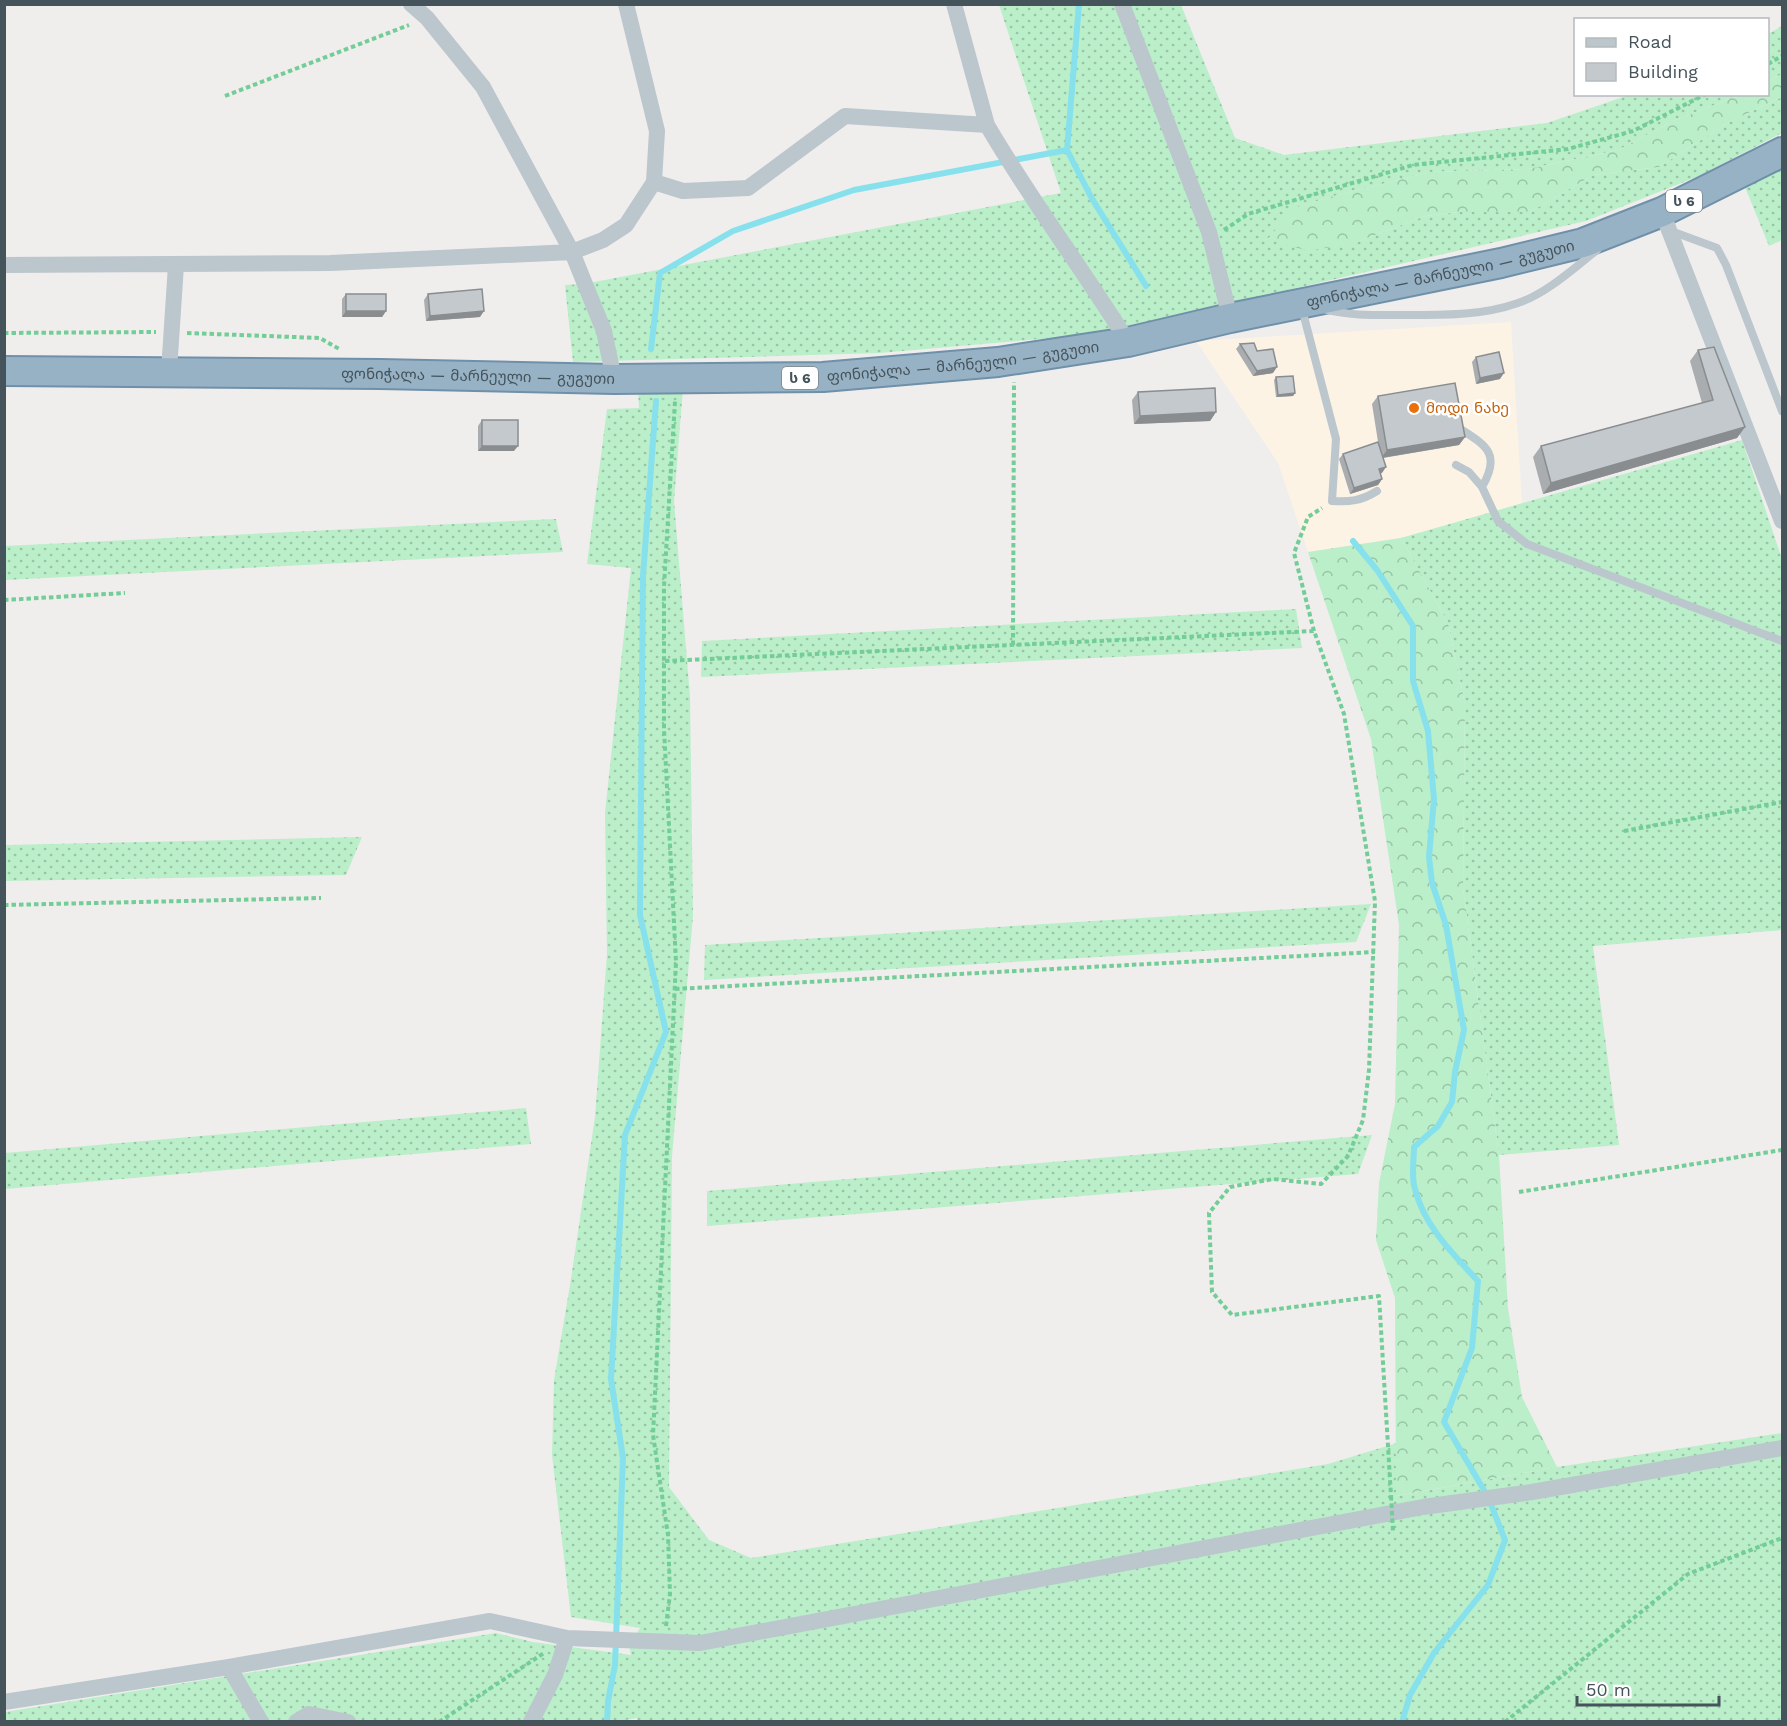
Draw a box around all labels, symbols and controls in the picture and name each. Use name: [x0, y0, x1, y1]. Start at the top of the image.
legend: [1574, 18, 1769, 96]
text: Road: [1628, 31, 1672, 52]
text: Building: [1628, 61, 1698, 82]
road number: ს 6: [1666, 190, 1702, 212]
street label: ფონიჭალა — მარნეული — გუგუთი: [1305, 236, 1576, 311]
street label: ფონიჭალა — მარნეული — გუგუთი: [826, 338, 1100, 386]
street label: ფონიჭალა — მარნეული — გუგუთი: [341, 365, 615, 388]
road number: ს 6: [782, 367, 818, 389]
place label: მოდი ნახე: [1426, 399, 1509, 417]
marker: მოდი ნახე: [1407, 401, 1421, 415]
scale bar: [1577, 1669, 1720, 1707]
text: 50 m: [1586, 1679, 1631, 1700]

